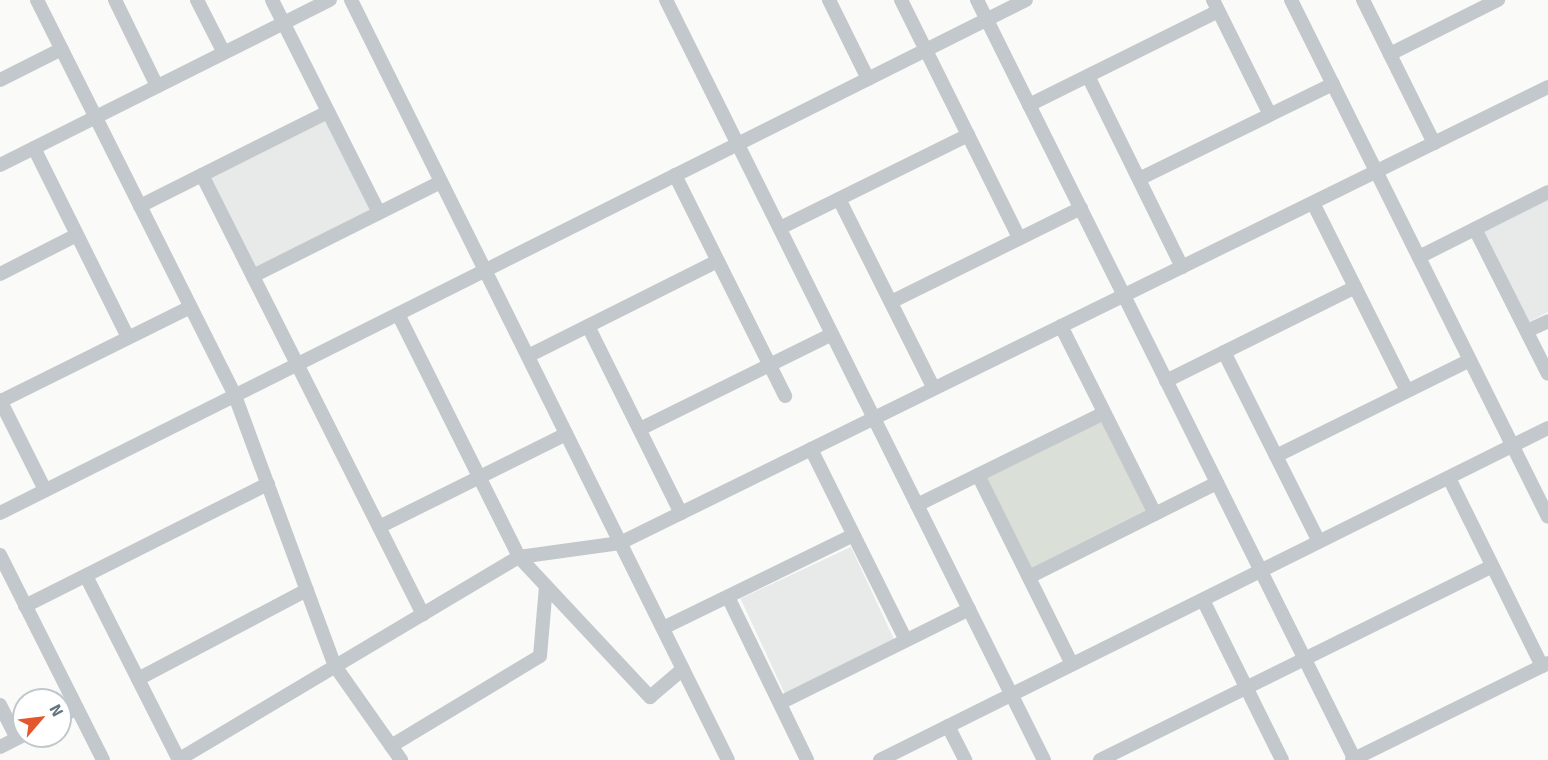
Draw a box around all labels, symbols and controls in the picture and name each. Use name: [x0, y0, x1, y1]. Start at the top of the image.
north arrow: [12, 688, 72, 748]
text: N: [45, 701, 68, 720]

